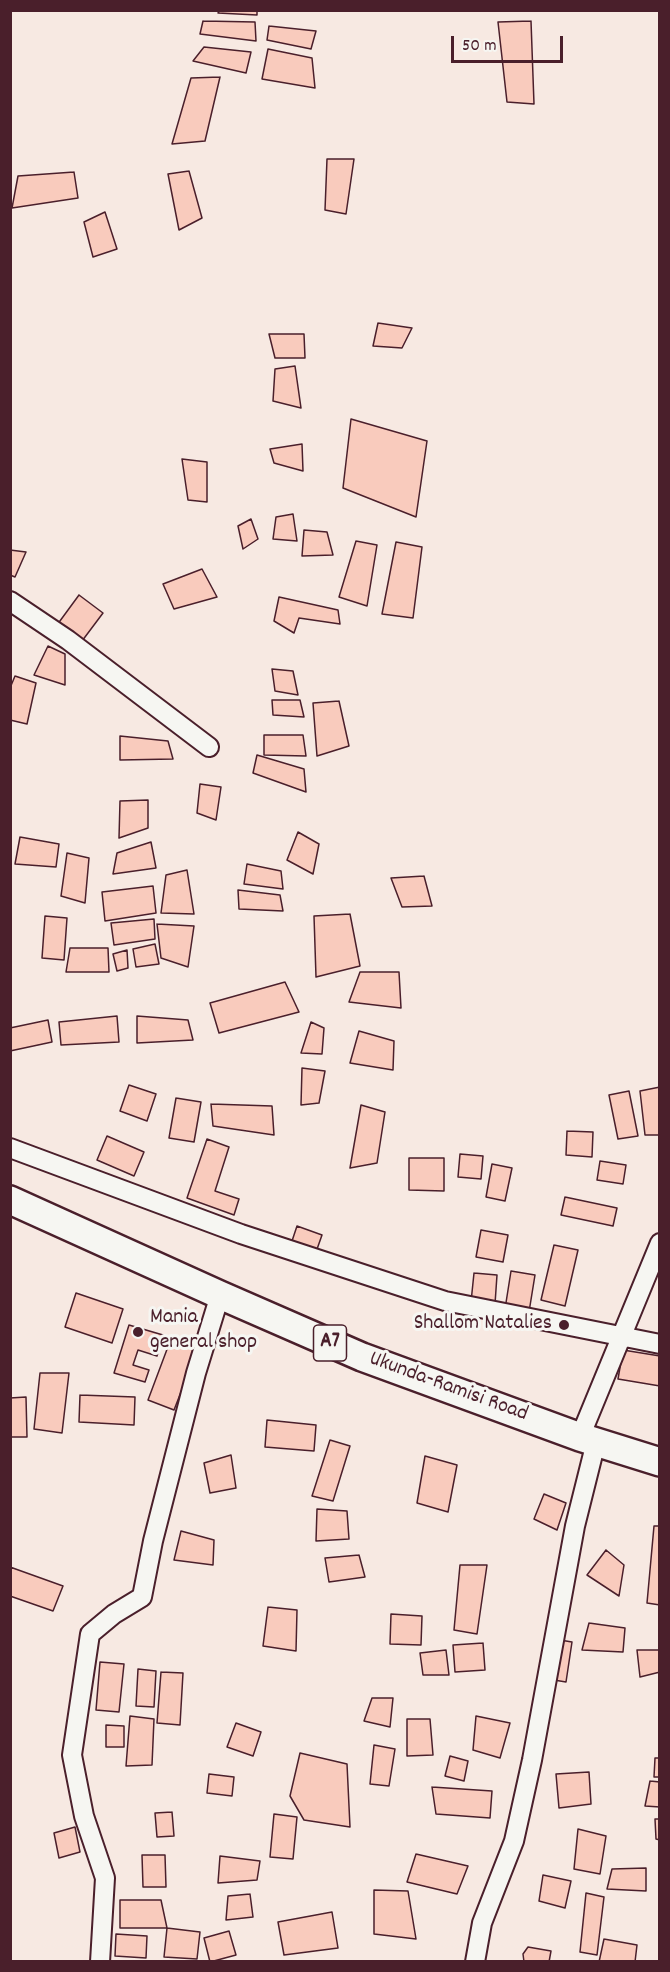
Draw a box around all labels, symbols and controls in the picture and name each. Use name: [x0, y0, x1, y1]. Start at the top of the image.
scale bar: [454, 24, 566, 62]
text: 50 m: [462, 34, 497, 59]
place label: Mania general shop: [150, 1306, 257, 1358]
place label: Shallom Natalies: [414, 1312, 552, 1338]
marker: Shallom Natalies: [557, 1318, 571, 1332]
marker: Mania general shop: [131, 1325, 145, 1339]
road number: A7: [314, 1325, 346, 1361]
street label: Ukunda-Ramisi Road: [365, 1347, 531, 1429]

